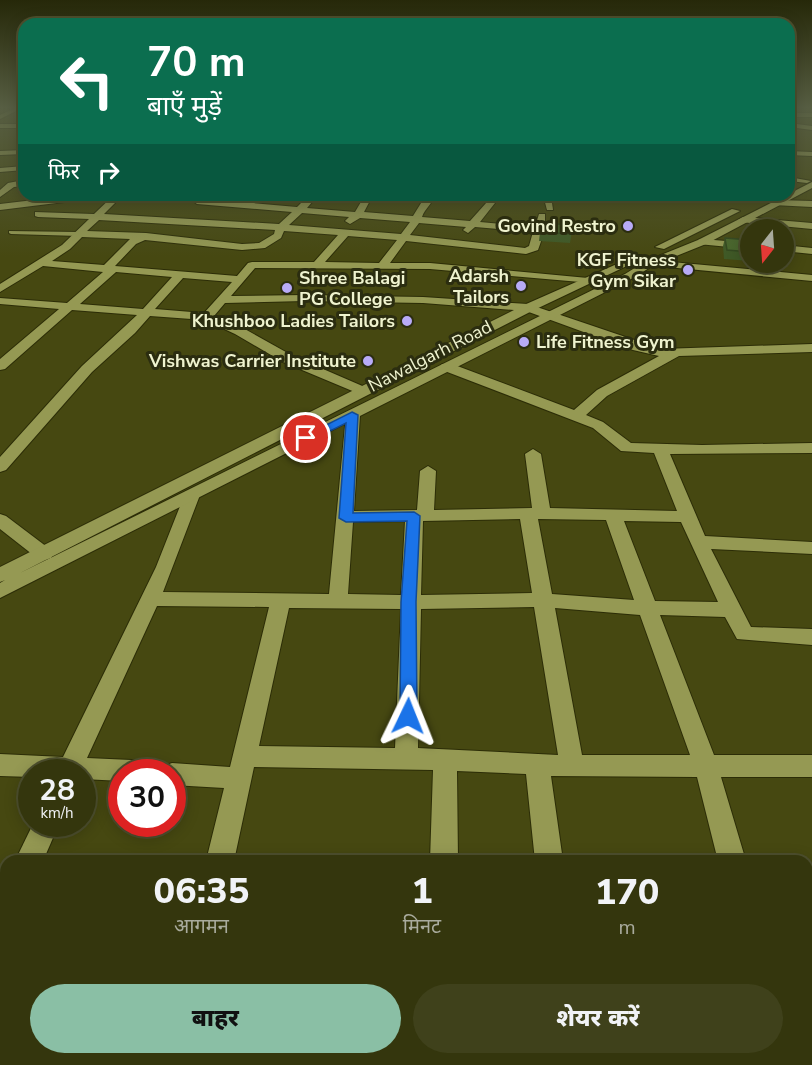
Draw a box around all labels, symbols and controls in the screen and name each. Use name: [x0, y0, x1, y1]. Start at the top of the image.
text: 70 m: [147, 34, 246, 91]
icon: left: [48, 42, 126, 120]
text: बाएँ मुड़ें: [147, 88, 222, 125]
icon: right: [92, 156, 125, 189]
text: फिर: [48, 157, 80, 187]
place label: Govind Restro: [498, 214, 616, 238]
marker: Govind Restro: [621, 219, 635, 233]
north arrow: [740, 219, 794, 273]
map controls: [740, 219, 794, 273]
place label: KGF Fitness Gym Sikar: [577, 248, 676, 293]
marker: KGF Fitness Gym Sikar: [681, 263, 695, 277]
place label: Adarsh Tailors: [449, 264, 509, 309]
place label: Shree Balagi PG College: [299, 266, 405, 311]
marker: Adarsh Tailors: [514, 279, 528, 293]
marker: Shree Balagi PG College: [280, 281, 294, 295]
place label: Khushboo Ladies Tailors: [192, 309, 395, 333]
street label: Nawalgarh Road: [364, 314, 496, 398]
marker: Khushboo Ladies Tailors: [400, 314, 414, 328]
place label: Life Fitness Gym: [536, 330, 674, 354]
marker: Life Fitness Gym: [517, 335, 531, 349]
place label: Vishwas Carrier Institute: [148, 349, 356, 373]
marker: Vishwas Carrier Institute: [361, 354, 375, 368]
pin: [280, 412, 331, 463]
icon: arrive: [289, 421, 322, 454]
position arrow: [376, 684, 440, 748]
speed limit sign: 30: [108, 759, 186, 837]
text: 28: [39, 770, 75, 811]
text: km/h: [40, 803, 74, 823]
text: 06:35: [154, 867, 249, 916]
text: 1: [411, 867, 433, 916]
text: 170: [595, 868, 659, 917]
text: आगमन: [174, 913, 229, 940]
text: मिनट: [403, 913, 441, 940]
text: m: [618, 914, 636, 941]
button: बाहर: [30, 984, 401, 1053]
button: शेयर करें: [413, 984, 783, 1053]

